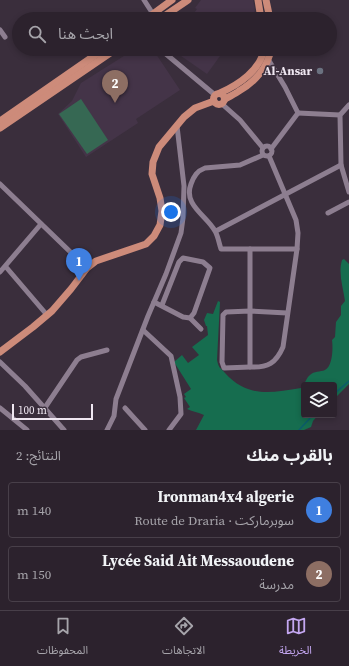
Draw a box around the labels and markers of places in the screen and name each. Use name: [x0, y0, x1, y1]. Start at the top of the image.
place label: Al-Ansar: [264, 63, 312, 79]
marker: Al-Ansar: [315, 66, 325, 76]
pin: 2: [102, 70, 128, 103]
pin: 1: [66, 248, 92, 281]

